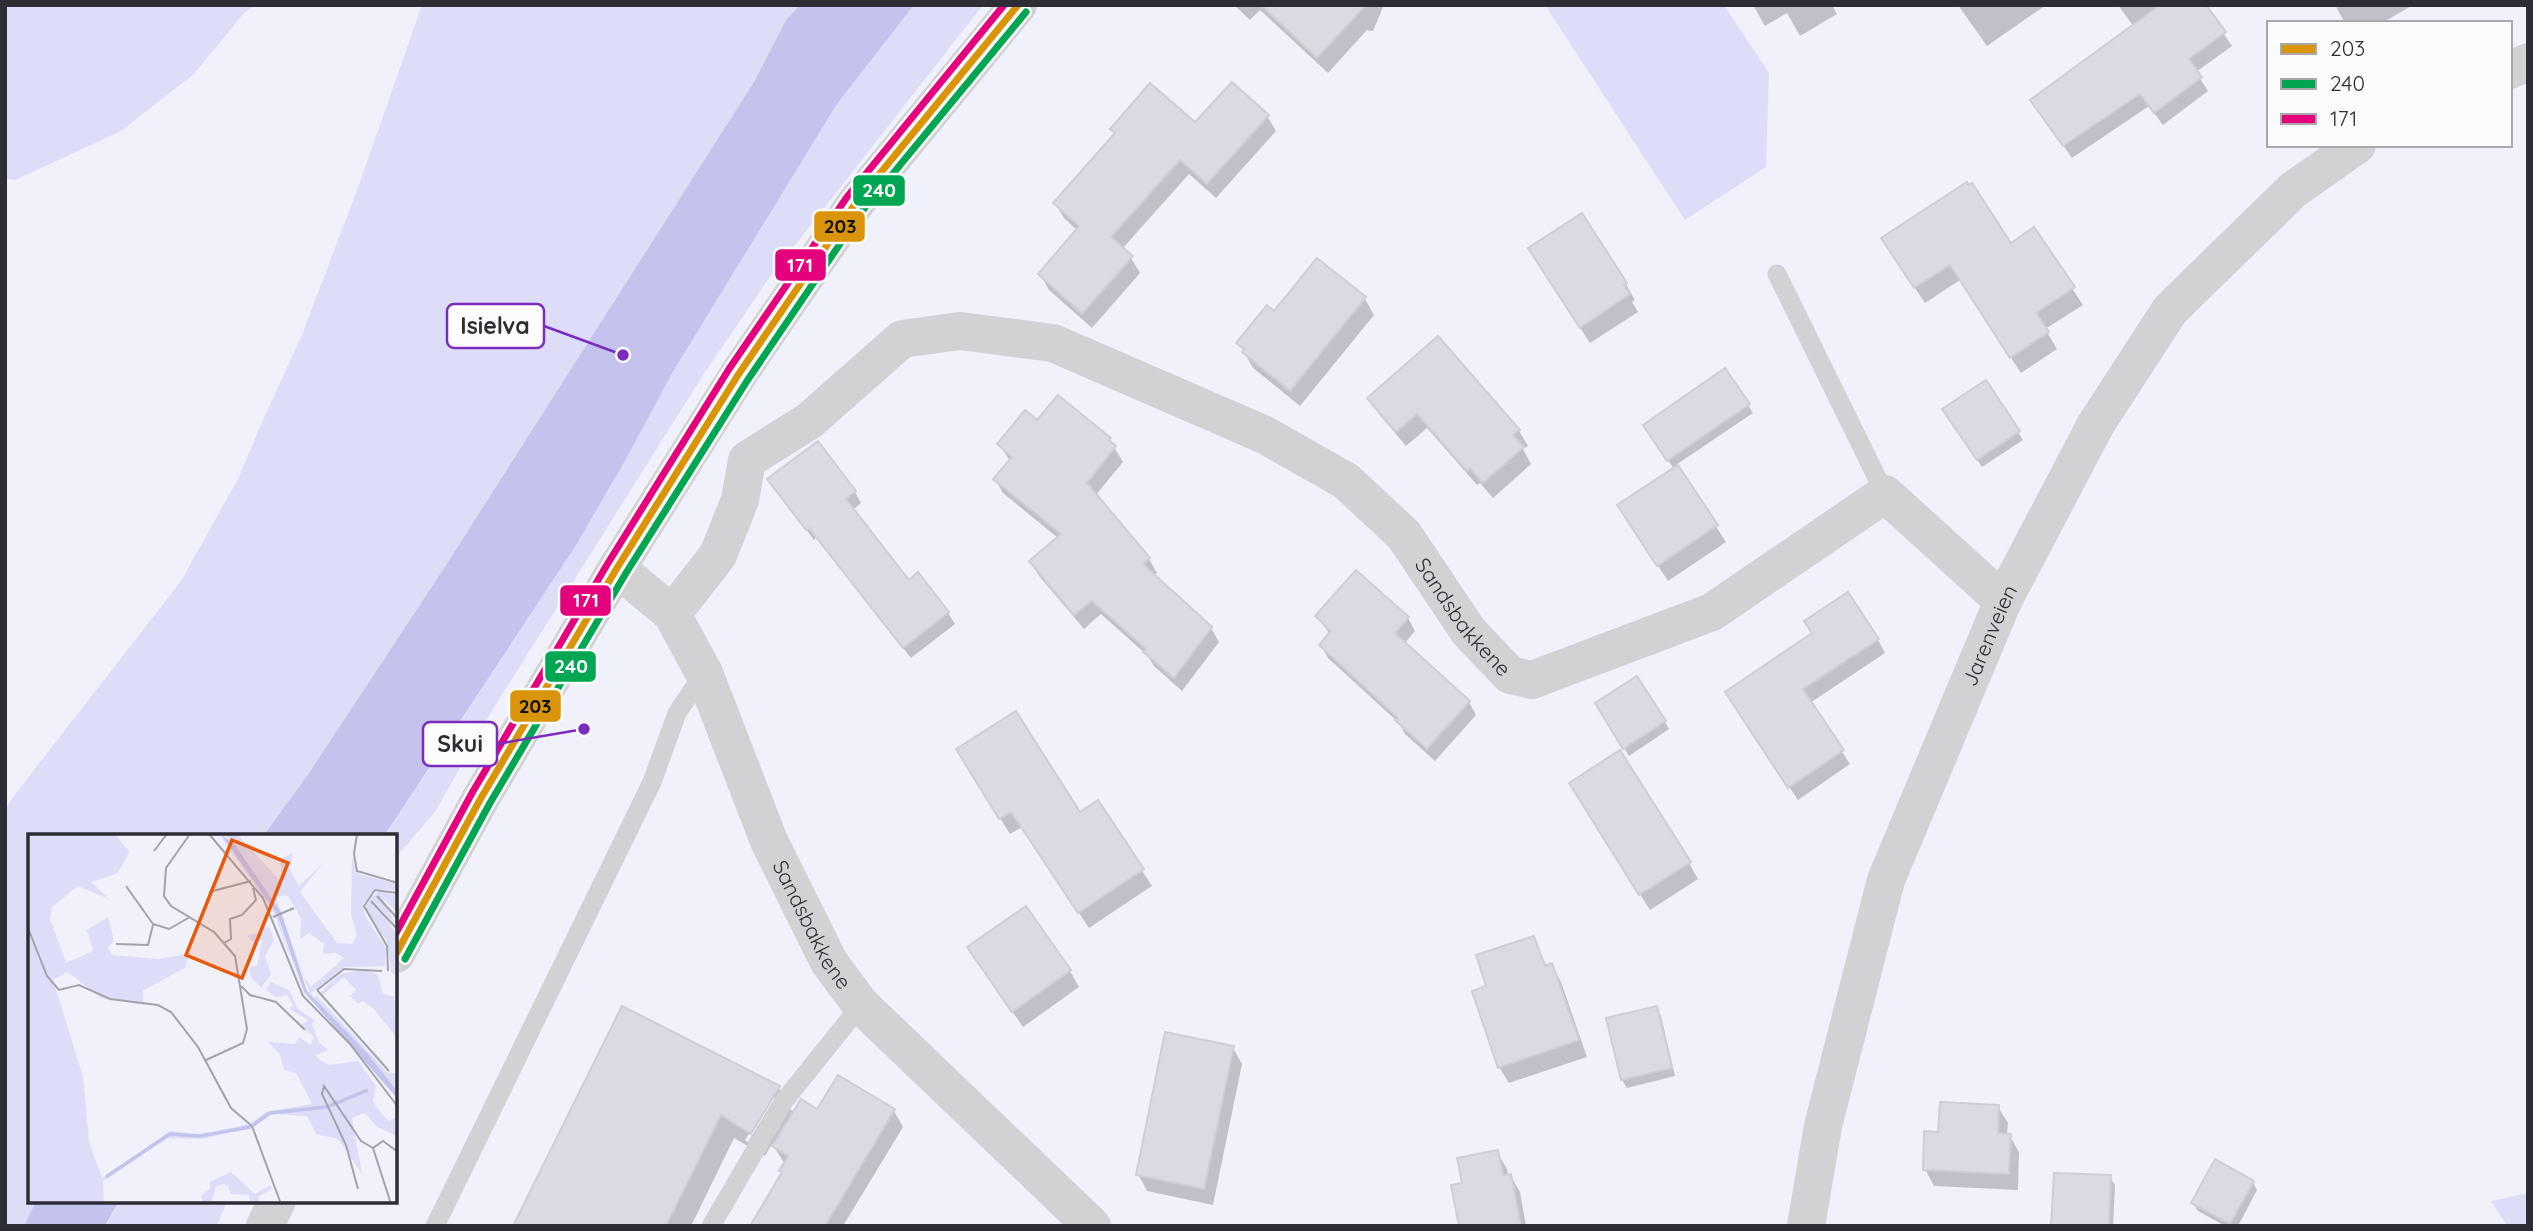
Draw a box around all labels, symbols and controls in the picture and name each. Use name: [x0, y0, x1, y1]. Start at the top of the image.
legend: [2267, 21, 2512, 147]
text: 203: [2330, 35, 2365, 61]
text: 240: [2330, 70, 2365, 96]
text: 171: [2330, 105, 2357, 131]
line badge: 240: [852, 174, 906, 207]
text: 240: [862, 178, 896, 202]
line badge: 203: [813, 210, 866, 243]
text: 203: [824, 214, 856, 238]
line badge: 171: [774, 248, 827, 282]
text: 171: [787, 253, 813, 277]
callout: Isielva: [447, 304, 544, 348]
text: Isielva: [460, 311, 530, 340]
street label: Sandsbakkene: [1410, 553, 1517, 681]
street label: Jarenveien: [1956, 580, 2022, 690]
line badge: 171: [559, 584, 612, 617]
text: 171: [573, 588, 599, 612]
line badge: 240: [544, 650, 597, 683]
text: 240: [554, 654, 588, 678]
line badge: 203: [509, 689, 562, 723]
text: 203: [519, 694, 551, 718]
callout: Skui: [423, 722, 497, 766]
text: Skui: [437, 729, 483, 758]
inset map: [28, 834, 397, 1203]
street label: Sandsbakkene: [767, 856, 857, 994]

